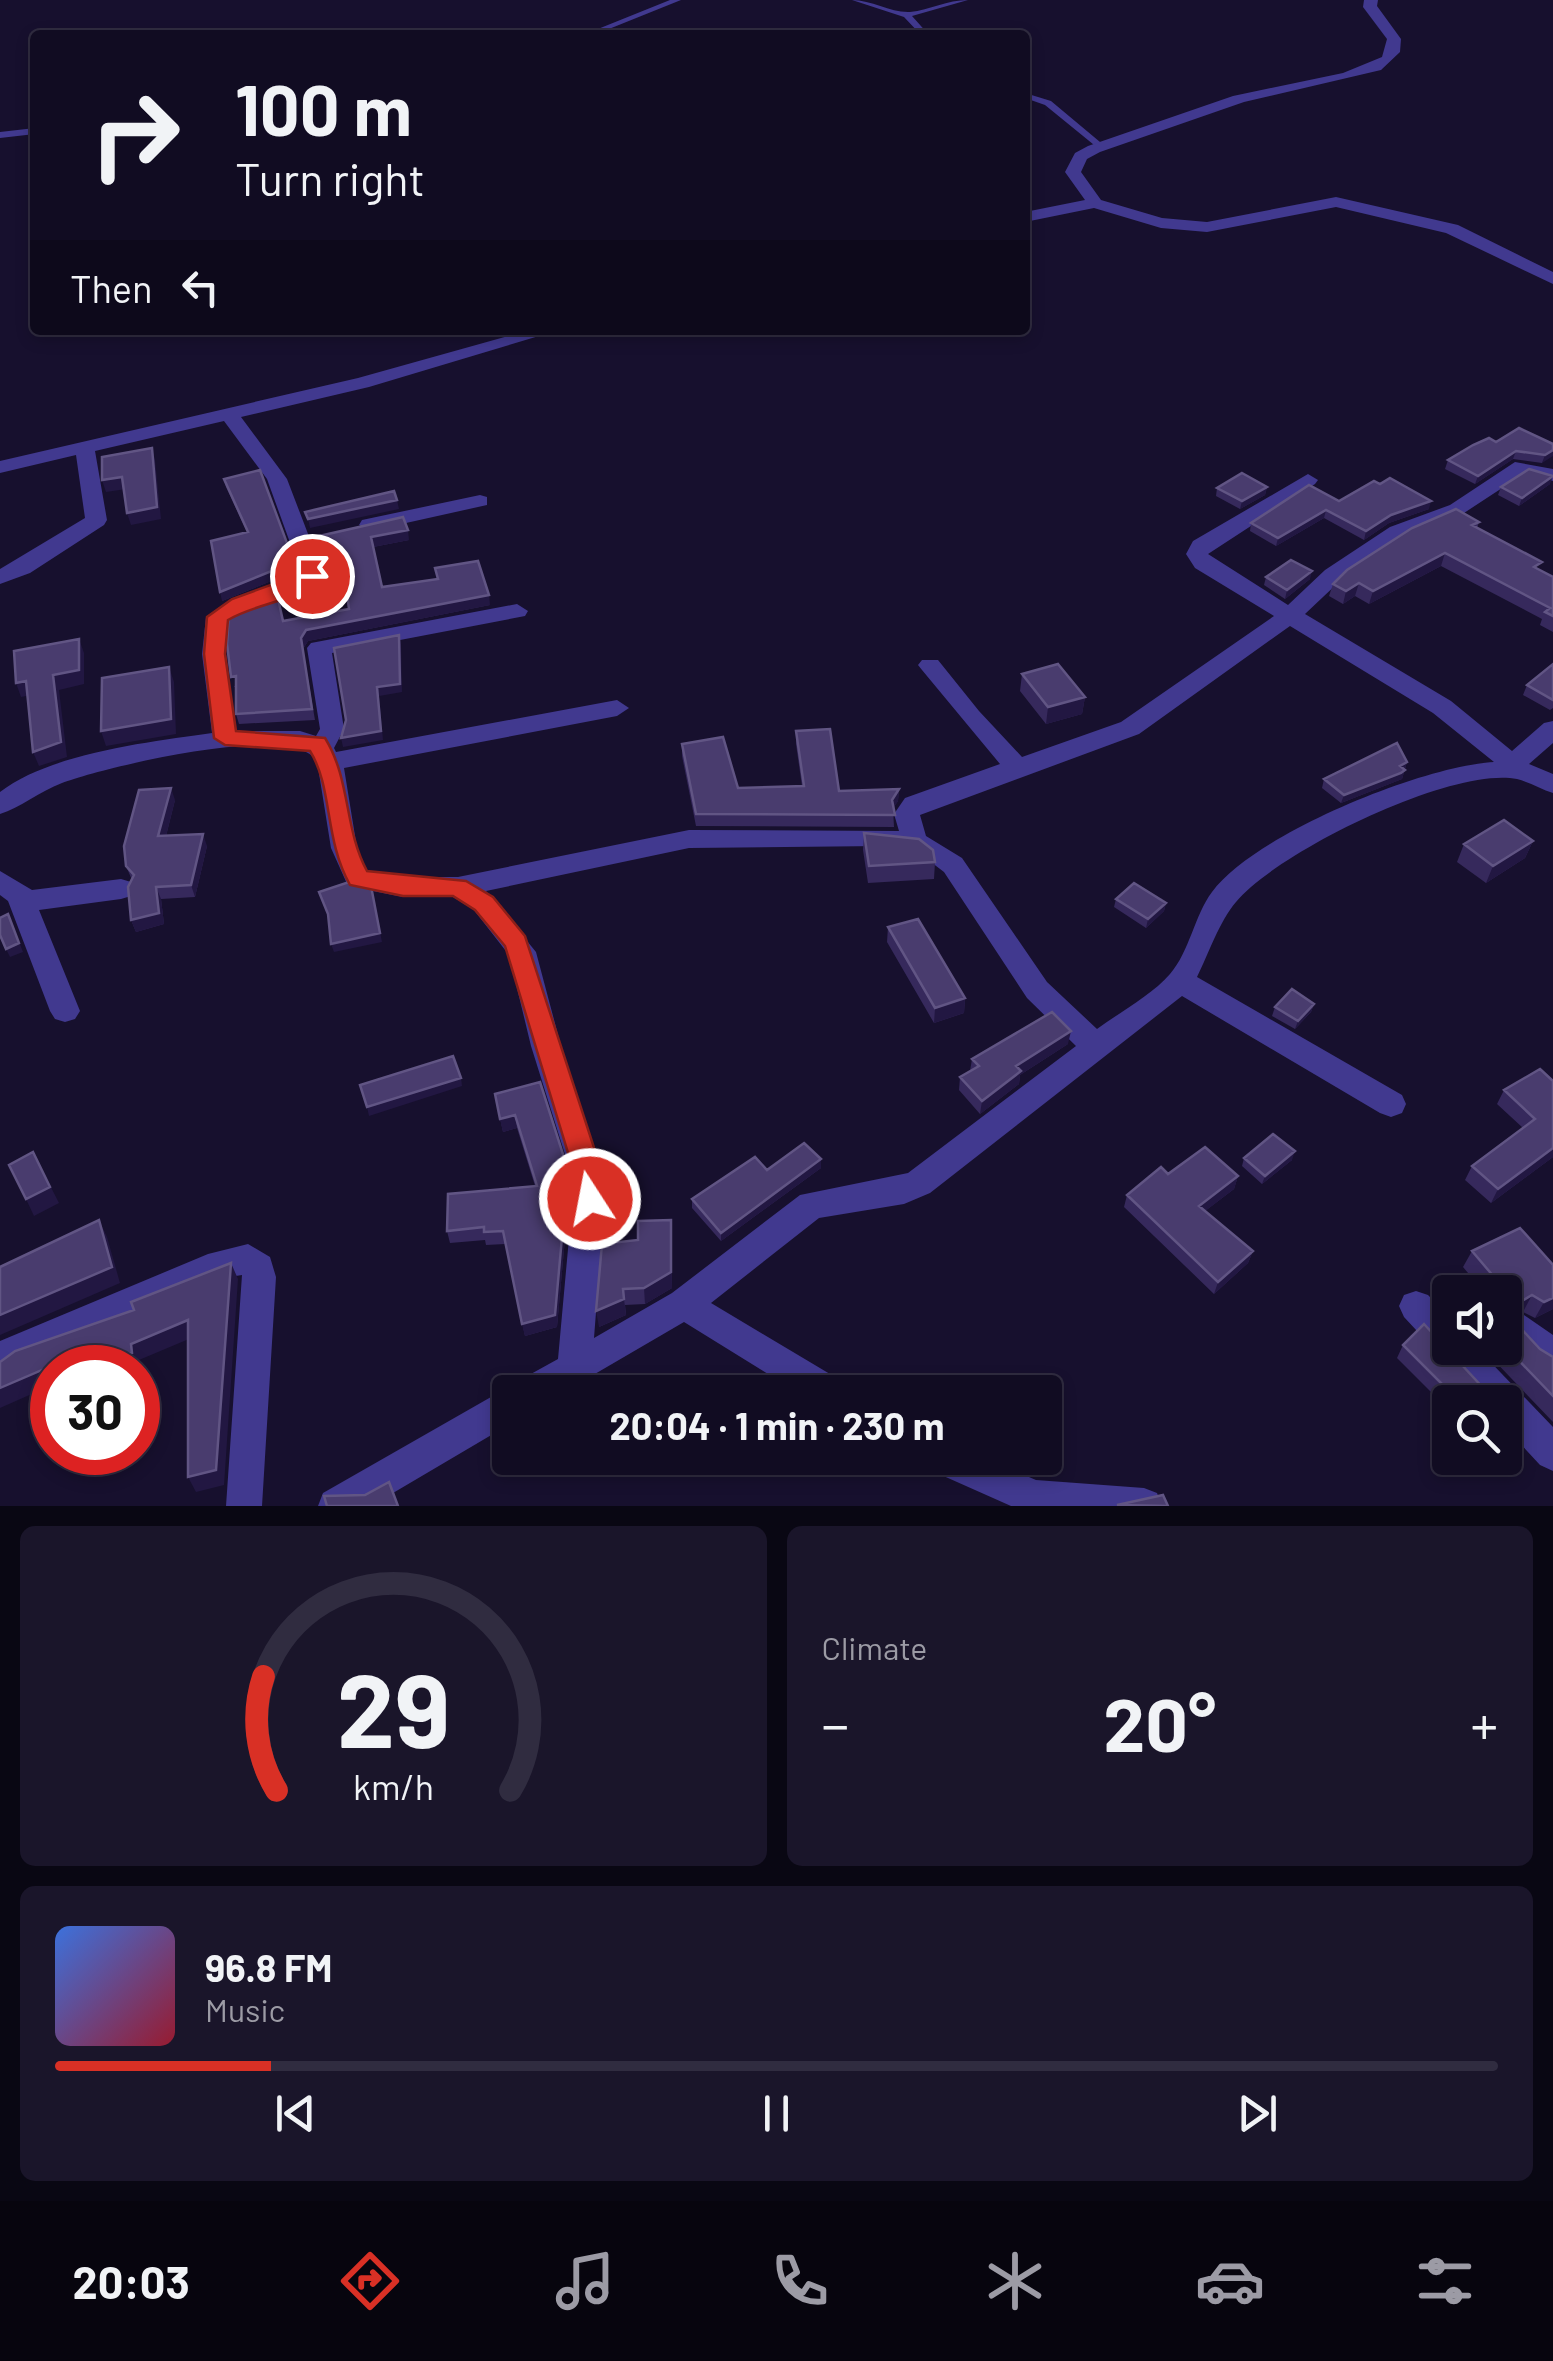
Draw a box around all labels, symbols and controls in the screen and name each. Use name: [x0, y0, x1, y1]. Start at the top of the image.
text: 100 m: [235, 66, 412, 150]
icon: right: [70, 70, 200, 200]
text: Turn right: [235, 151, 425, 205]
icon: left: [173, 260, 228, 315]
text: Then: [70, 265, 153, 311]
pin: [270, 534, 355, 619]
icon: arrive: [285, 549, 340, 604]
position arrow: [538, 1147, 642, 1251]
map controls: [1432, 1275, 1522, 1475]
button: sound: [1432, 1275, 1522, 1365]
speed limit sign: 30: [30, 1345, 160, 1475]
button: search: [1432, 1385, 1522, 1475]
text: 20:04 · 1 min · 230 m: [609, 1402, 945, 1448]
text: Climate: [822, 1628, 927, 1666]
text: 29: [337, 1644, 450, 1769]
text: 20°: [1103, 1677, 1216, 1767]
text: −: [822, 1690, 849, 1756]
text: +: [1470, 1690, 1498, 1756]
text: km/h: [353, 1764, 434, 1807]
text: 96.8 FM: [205, 1944, 332, 1990]
text: Music: [205, 1990, 285, 2028]
icon: previous: [268, 2086, 323, 2141]
icon: pause: [749, 2086, 804, 2141]
icon: next: [1230, 2086, 1285, 2141]
icon: directions: [335, 2246, 405, 2316]
icon: music: [550, 2246, 620, 2316]
icon: phone: [765, 2246, 835, 2316]
icon: climate: [980, 2246, 1050, 2316]
icon: car: [1195, 2246, 1265, 2316]
icon: filters: [1410, 2246, 1480, 2316]
text: 20:03: [73, 2254, 190, 2308]

